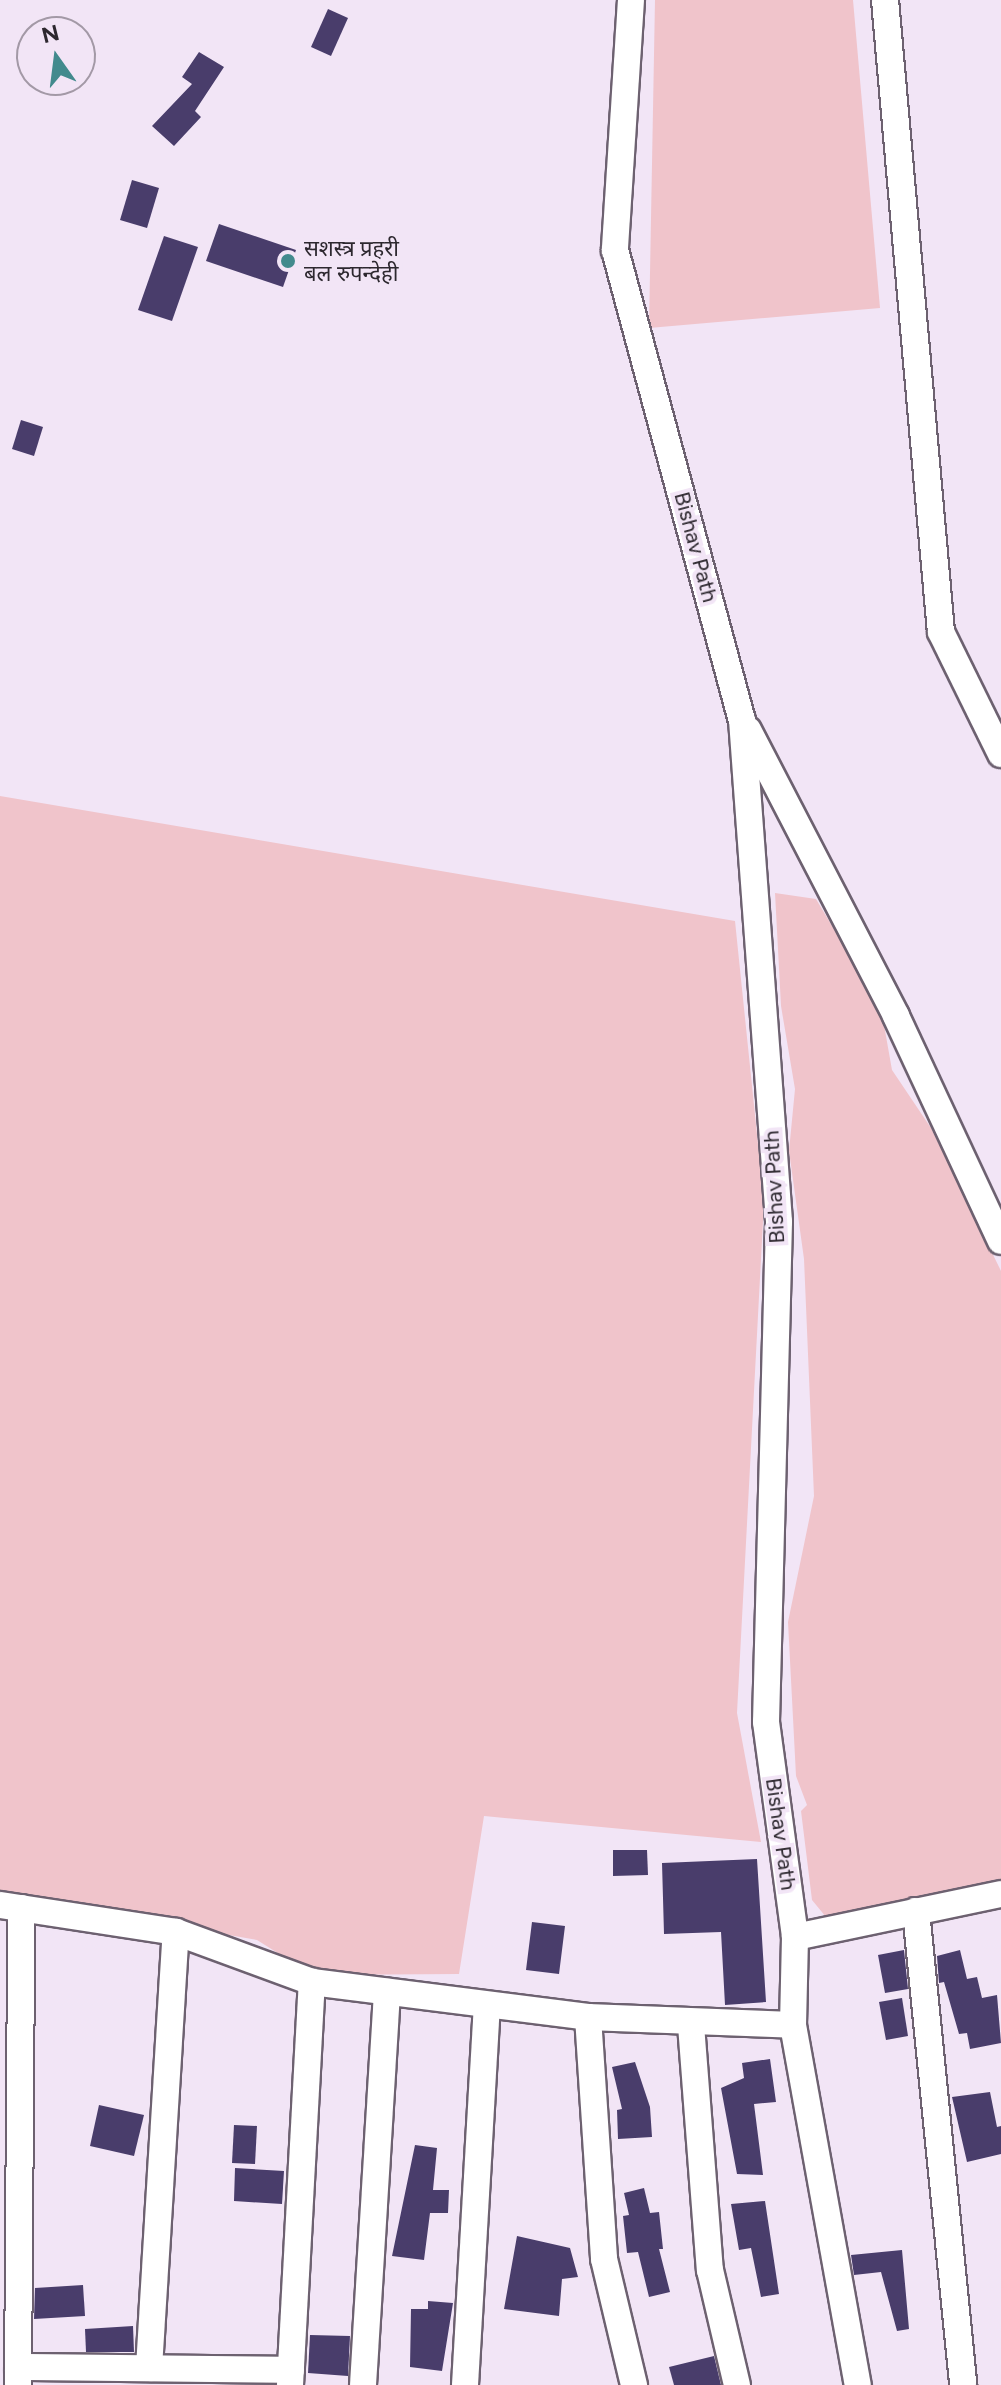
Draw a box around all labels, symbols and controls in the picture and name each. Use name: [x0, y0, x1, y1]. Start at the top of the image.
north arrow: [16, 16, 96, 96]
text: N: [39, 19, 62, 49]
place label: सशस्त्र प्रहरी बल रुपन्देही: [304, 235, 399, 286]
marker: सशस्त्र प्रहरी बल रुपन्देही: [279, 252, 297, 270]
street label: Bishav Path: [669, 489, 723, 605]
street label: Bishav Path: [758, 1130, 790, 1244]
street label: Bishav Path: [760, 1776, 802, 1892]

